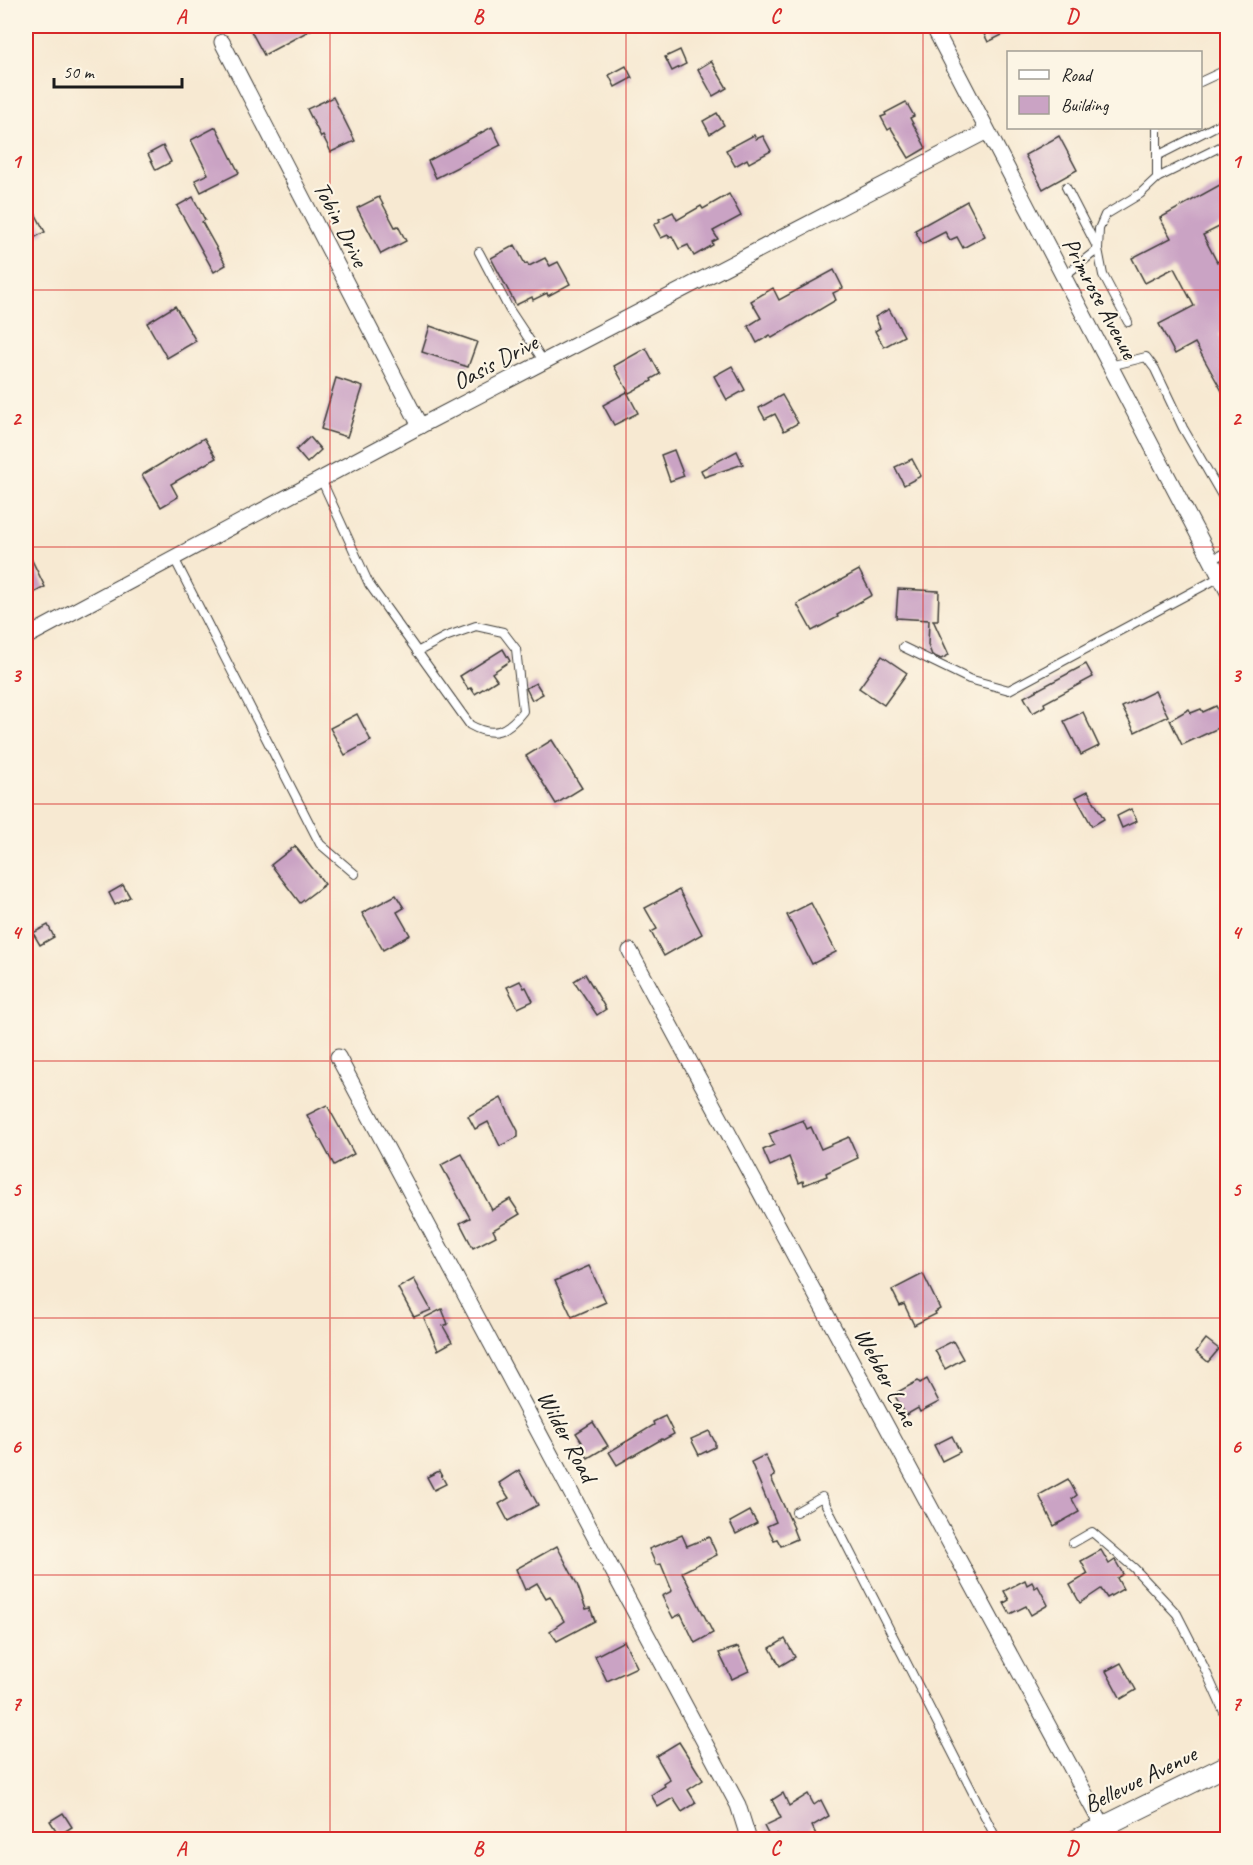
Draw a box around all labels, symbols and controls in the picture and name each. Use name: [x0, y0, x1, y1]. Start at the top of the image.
text: A: [176, 4, 188, 29]
text: B: [473, 4, 485, 29]
text: C: [770, 4, 782, 29]
text: D: [1066, 4, 1080, 29]
scale bar: [54, 51, 182, 89]
legend: [1007, 51, 1202, 129]
text: 50 m: [63, 61, 96, 83]
text: Road: [1061, 64, 1094, 86]
text: Building: [1061, 94, 1110, 116]
text: 1: [12, 149, 23, 174]
text: 1: [1232, 149, 1243, 174]
street label: Tobin Drive: [307, 176, 376, 274]
street label: Primrose Avenue: [1055, 232, 1146, 366]
street label: Oasis Drive: [447, 326, 545, 397]
text: 2: [12, 406, 23, 431]
text: 2: [1232, 406, 1243, 431]
text: 3: [12, 663, 23, 688]
text: 3: [1232, 663, 1243, 688]
text: 4: [12, 920, 24, 945]
text: 4: [1232, 920, 1244, 945]
text: 5: [12, 1177, 23, 1202]
text: 5: [1232, 1177, 1243, 1202]
street label: Webber Lane: [848, 1323, 925, 1433]
street label: Wilder Road: [530, 1385, 605, 1490]
text: 6: [11, 1434, 22, 1459]
text: 6: [1231, 1434, 1242, 1459]
text: 7: [12, 1691, 23, 1716]
text: 7: [1232, 1691, 1243, 1716]
street label: Bellevue Avenue: [1079, 1738, 1203, 1819]
text: A: [176, 1836, 188, 1861]
text: B: [473, 1836, 485, 1861]
text: C: [770, 1836, 782, 1861]
text: D: [1066, 1836, 1080, 1861]

